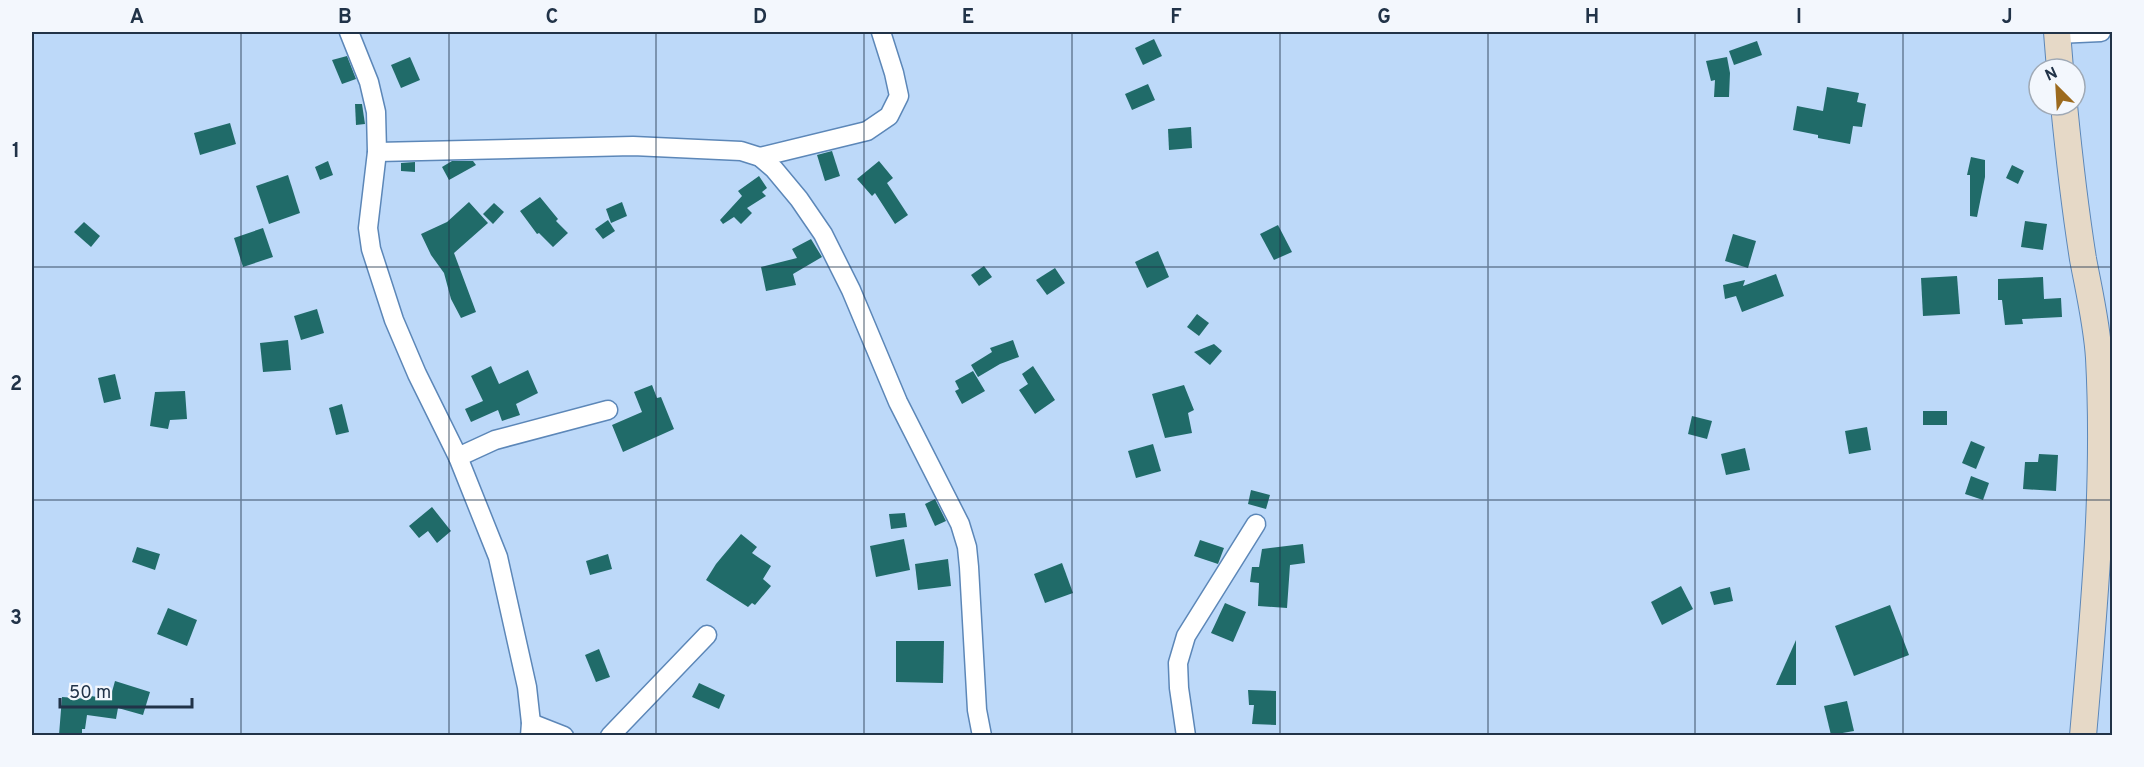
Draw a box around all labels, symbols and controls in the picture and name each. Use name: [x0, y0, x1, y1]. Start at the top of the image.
text: A: [130, 5, 144, 31]
text: B: [338, 5, 352, 31]
text: C: [546, 5, 558, 31]
text: D: [753, 5, 767, 31]
text: E: [962, 5, 974, 31]
text: F: [1170, 5, 1182, 31]
text: G: [1377, 5, 1391, 31]
text: H: [1585, 5, 1599, 31]
text: I: [1796, 5, 1802, 31]
text: J: [2001, 5, 2013, 31]
north arrow: [2027, 57, 2087, 117]
text: N: [2042, 64, 2061, 87]
text: 1: [12, 139, 20, 165]
text: 2: [10, 372, 22, 398]
text: 3: [10, 606, 22, 632]
scale bar: [60, 671, 192, 709]
text: 50 m: [69, 682, 111, 705]

